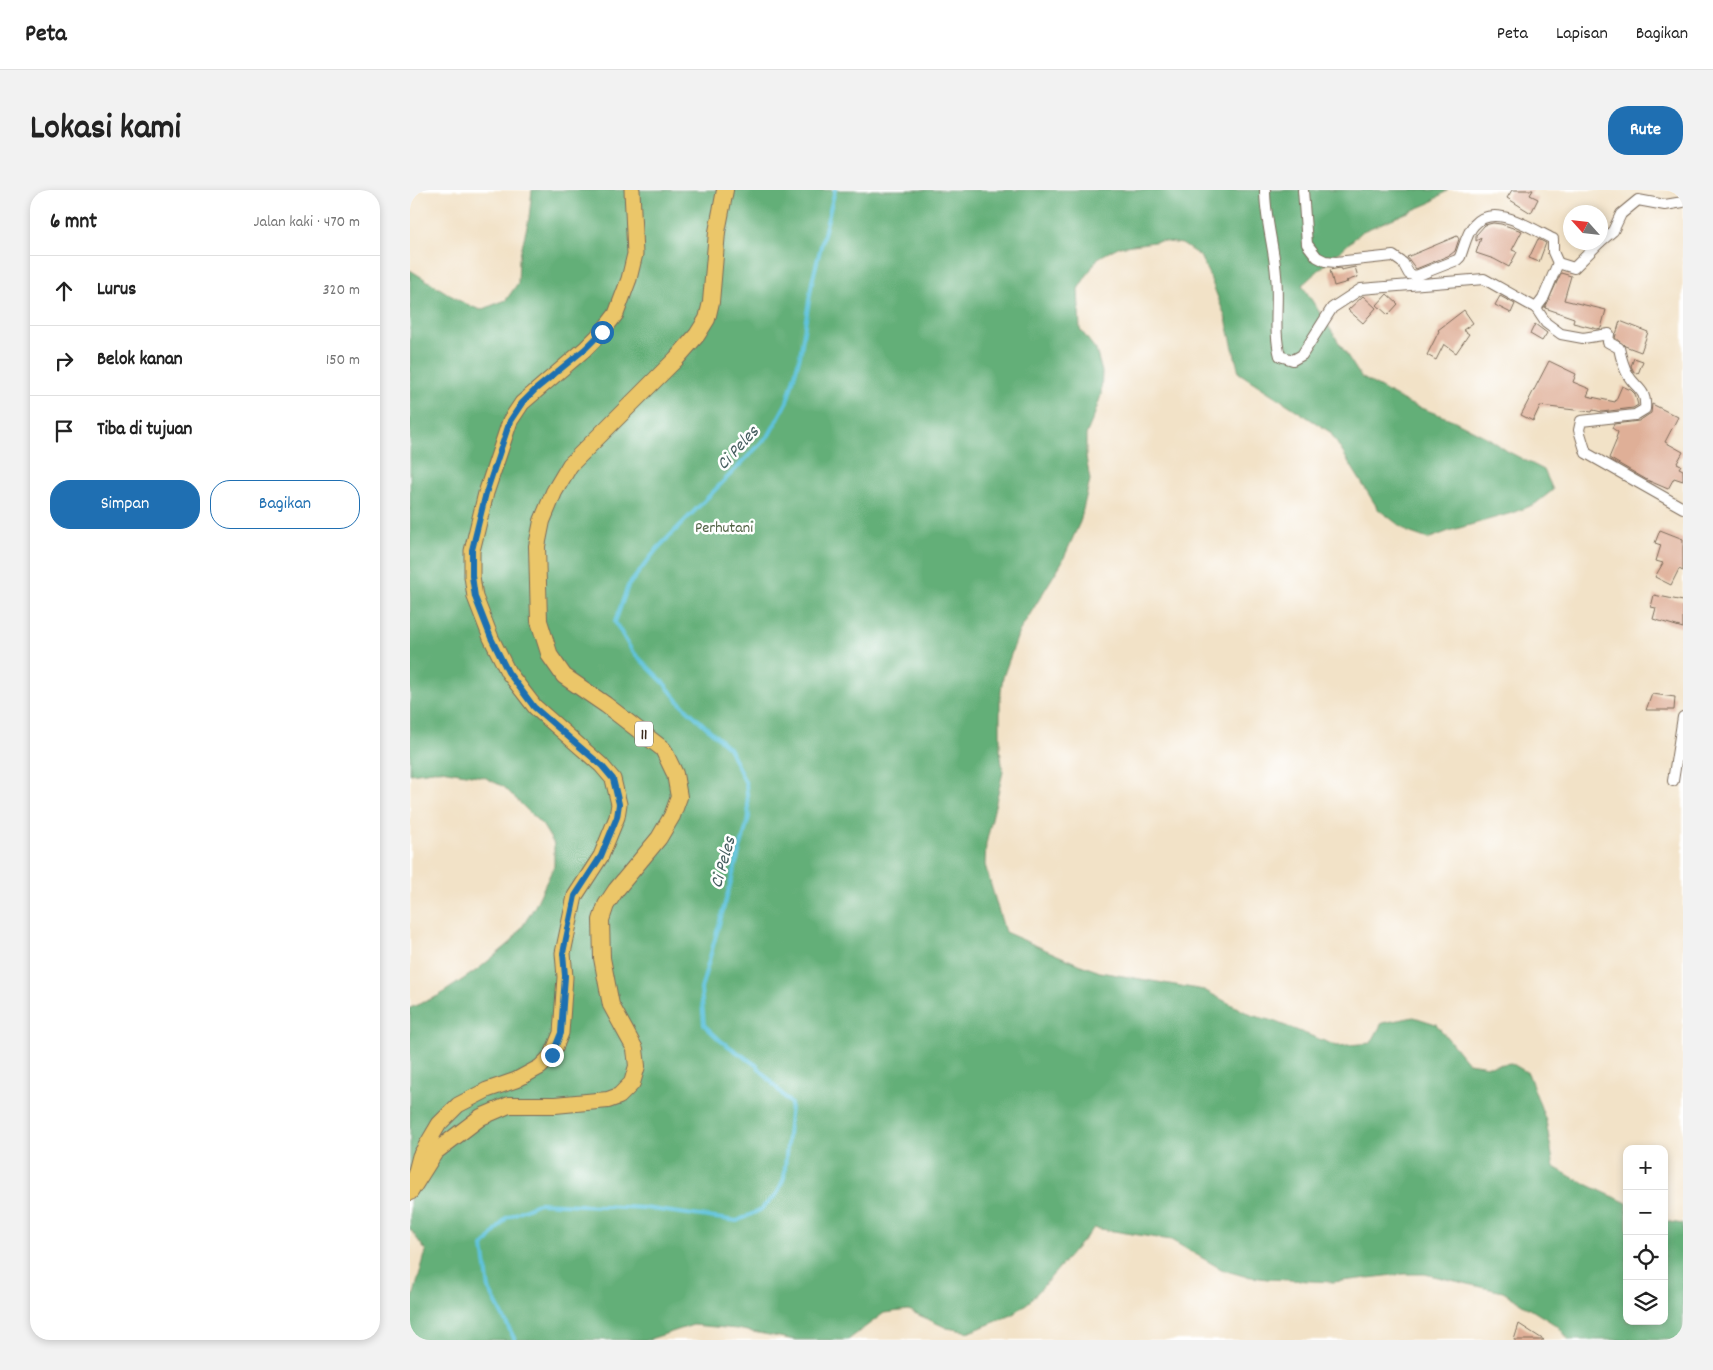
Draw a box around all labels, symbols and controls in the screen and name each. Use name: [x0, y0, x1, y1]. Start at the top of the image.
text: Peta: [25, 18, 67, 52]
text: Peta: [1497, 22, 1528, 47]
text: Lapisan: [1556, 22, 1608, 47]
text: Bagikan: [1636, 22, 1688, 47]
text: Lokasi kami: [30, 105, 181, 155]
button: Rute: [1608, 106, 1683, 155]
north arrow: [1563, 205, 1608, 250]
text: 6 mnt: [50, 208, 97, 238]
text: Jalan kaki · 470 m: [254, 211, 360, 234]
icon: ahead: [50, 277, 78, 305]
text: Lurus: [97, 277, 136, 304]
text: 320 m: [323, 279, 360, 302]
route start: [591, 321, 614, 344]
icon: right: [50, 347, 78, 375]
text: Belok kanan: [97, 347, 183, 374]
text: 150 m: [326, 349, 360, 372]
icon: arrive: [50, 417, 78, 445]
text: Tiba di tujuan: [97, 417, 192, 444]
water label: Ci Peles: [712, 421, 766, 476]
button: Simpan: [50, 480, 200, 529]
button: Bagikan: [210, 480, 360, 529]
park label: Perhutani: [695, 517, 753, 540]
road number: 11: [635, 722, 653, 746]
water label: Ci Peles: [705, 834, 744, 891]
route end: [541, 1044, 564, 1067]
map controls: [1623, 1145, 1668, 1325]
button: +: [1623, 1145, 1668, 1190]
button: −: [1623, 1190, 1668, 1235]
button: locate: [1623, 1235, 1668, 1280]
button: layers: [1623, 1280, 1668, 1325]

